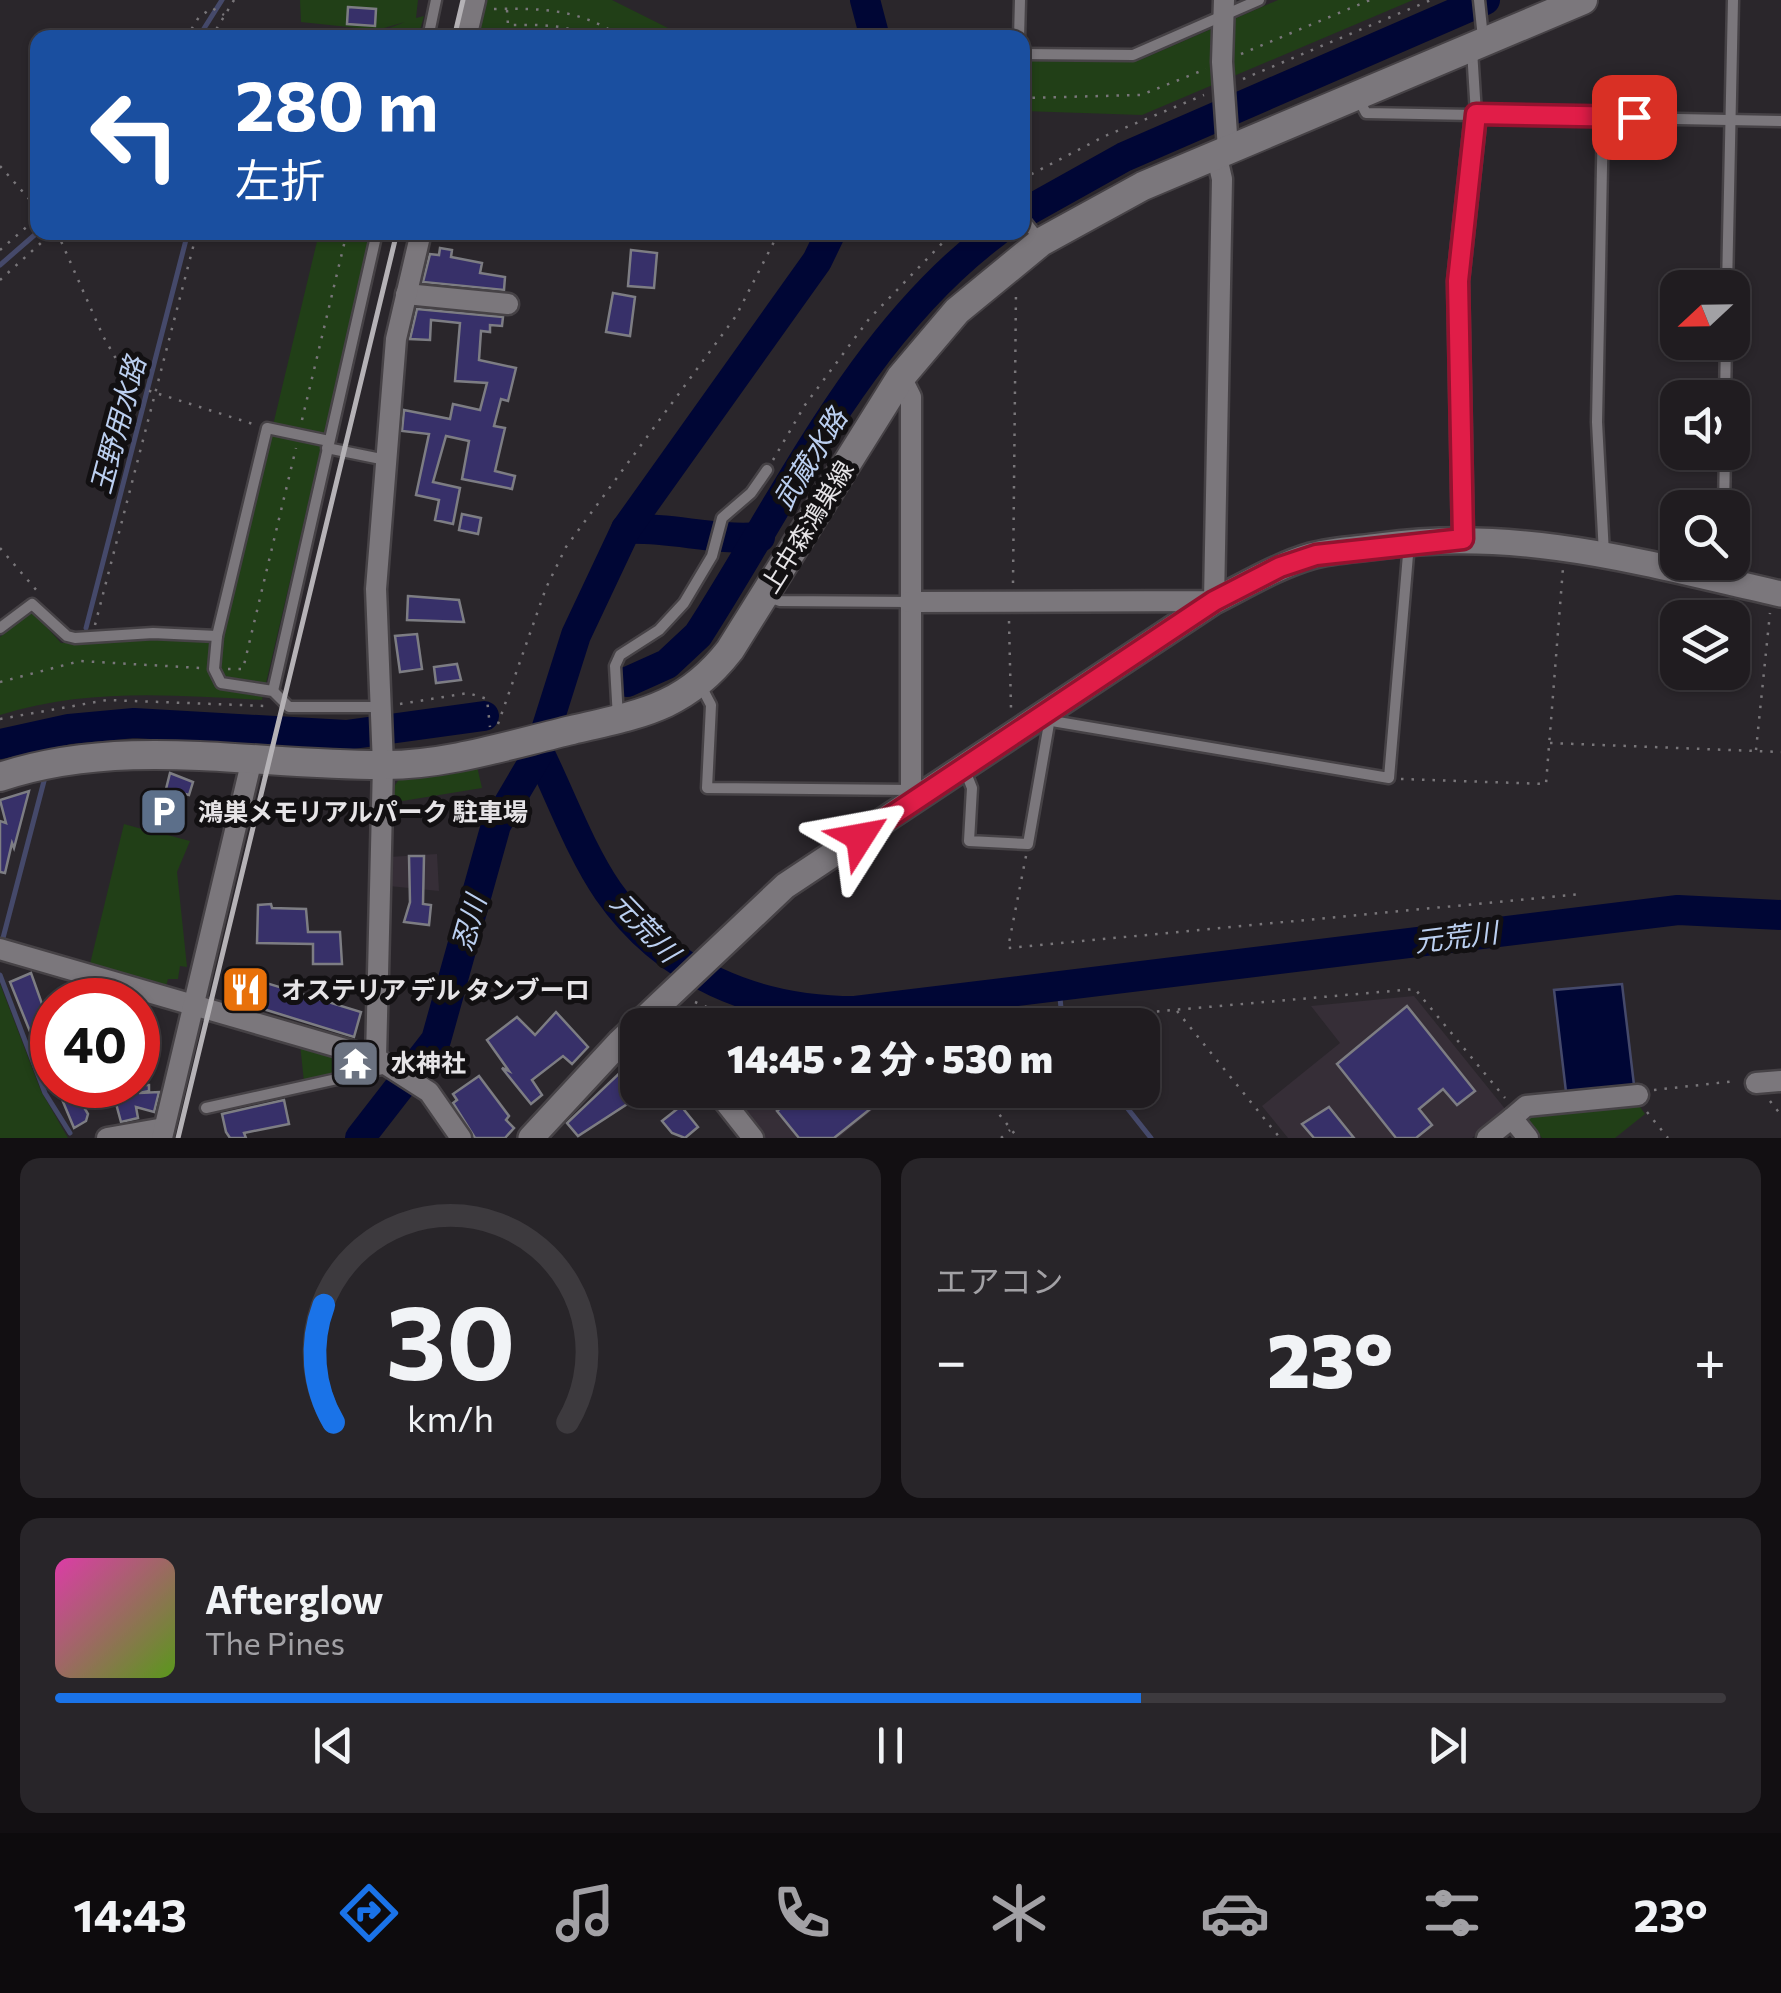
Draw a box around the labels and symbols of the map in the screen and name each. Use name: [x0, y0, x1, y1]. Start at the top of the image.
pin: [1592, 75, 1677, 160]
north arrow: [1660, 270, 1750, 360]
water label: 玉野用水路: [82, 351, 152, 497]
water label: 武蔵水路: [765, 400, 854, 515]
street label: 上中森鴻巣線: [754, 455, 859, 598]
position arrow: [808, 785, 912, 889]
parking icon: 鴻巣メモリアルパーク 駐車場: [137, 786, 189, 838]
place label: 鴻巣メモリアルパーク 駐車場: [198, 796, 528, 826]
water label: 元荒川: [604, 884, 689, 970]
water label: 忍川: [444, 888, 493, 954]
water label: 元荒川: [1412, 914, 1503, 958]
restaurant icon: オステリア デル タンブーロ: [220, 964, 272, 1016]
place label: オステリア デル タンブーロ: [281, 974, 590, 1004]
speed limit sign: 40: [30, 978, 160, 1108]
temple icon: 水神社: [330, 1037, 382, 1089]
place label: 水神社: [391, 1047, 466, 1077]

